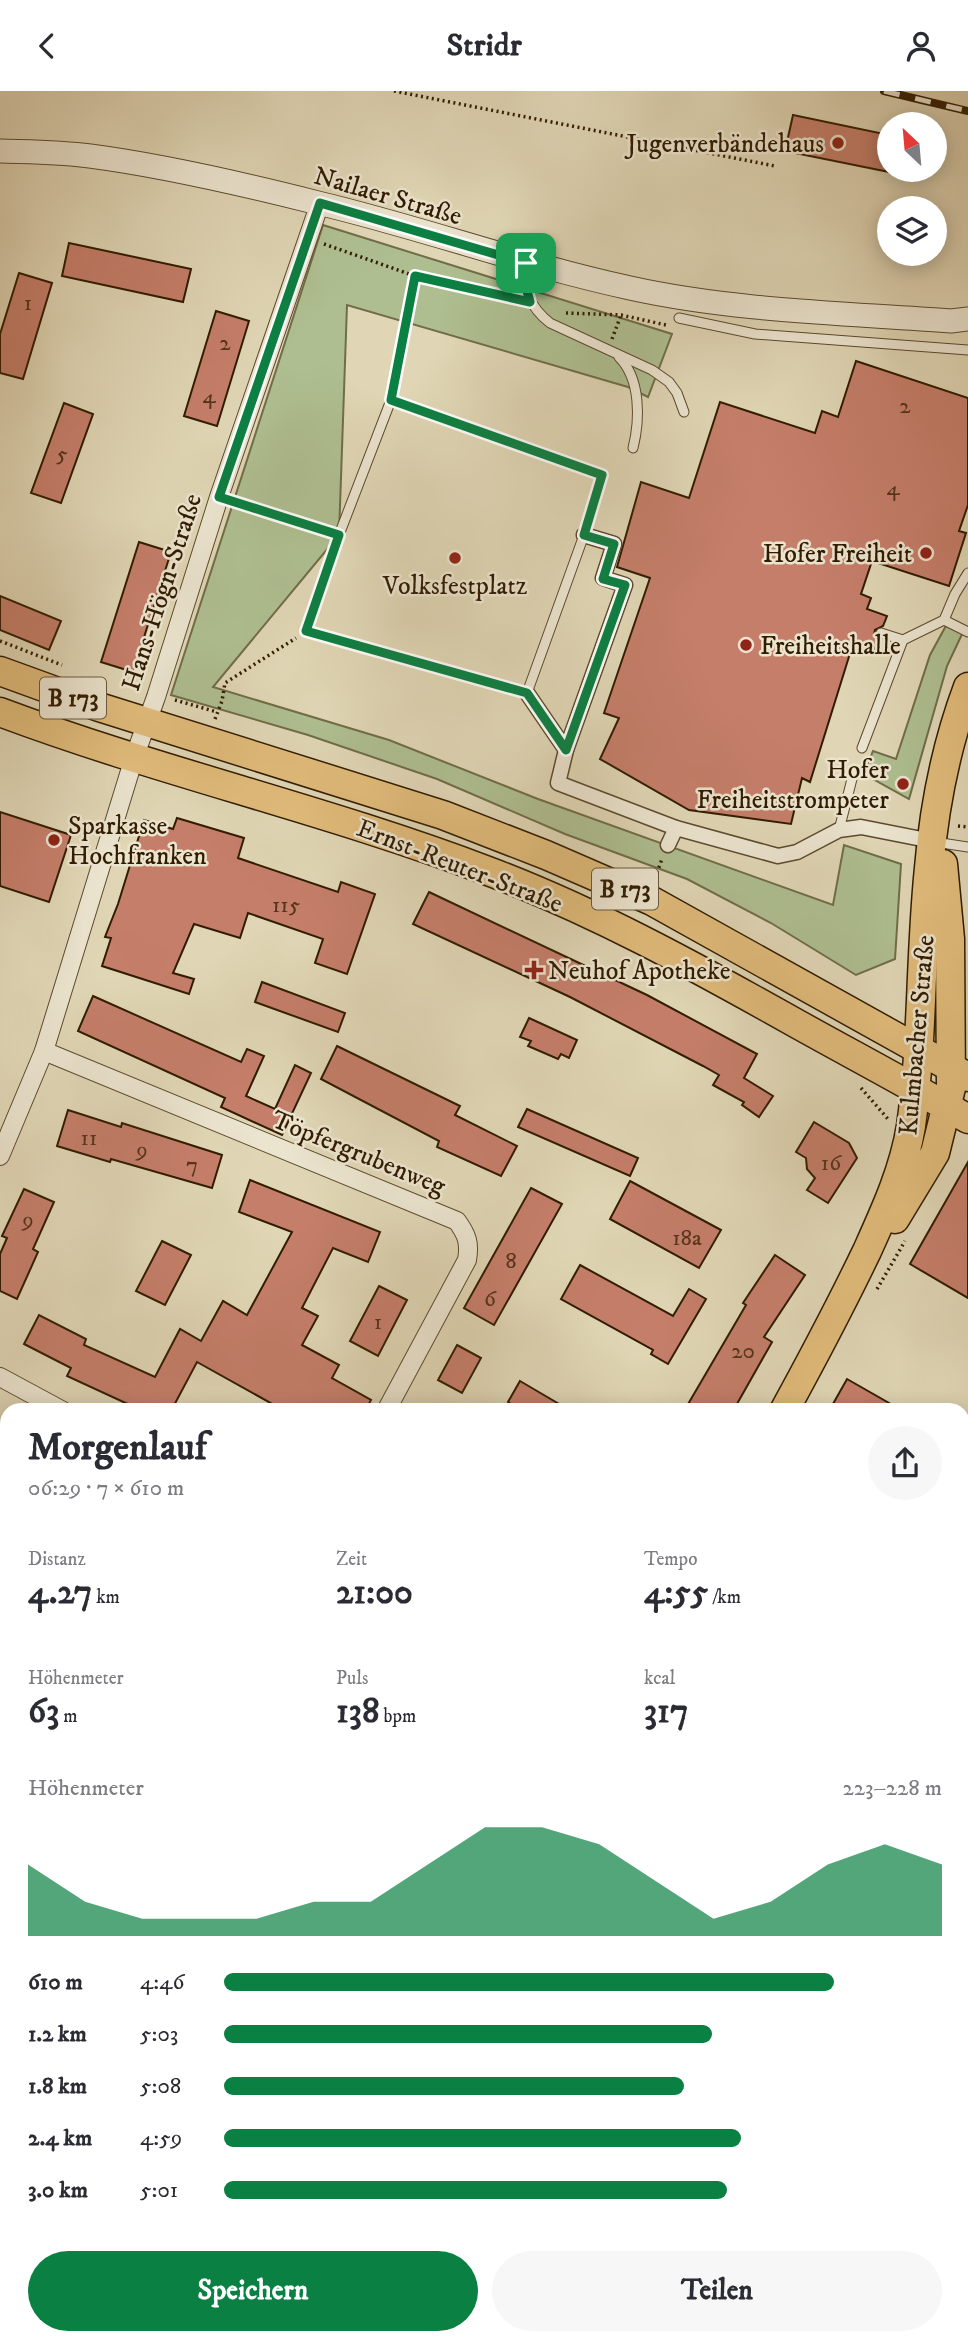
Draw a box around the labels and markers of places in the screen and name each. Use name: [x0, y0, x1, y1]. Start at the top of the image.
place label: Jugenverbändehaus: [624, 128, 824, 161]
marker: Jugenverbändehaus: [830, 135, 846, 151]
pin: [496, 233, 556, 293]
place label: Hofer Freiheit: [763, 538, 912, 571]
marker: Hofer Freiheit: [918, 545, 934, 561]
marker: Volksfestplatz: [447, 550, 463, 566]
place label: Volksfestplatz: [382, 570, 527, 603]
place label: Freiheitshalle: [760, 630, 901, 663]
marker: Freiheitshalle: [738, 637, 754, 653]
place label: Hofer Freiheitstrompeter: [697, 754, 889, 817]
marker: Hofer Freiheitstrompeter: [895, 776, 911, 792]
place label: Sparkasse Hochfranken: [68, 810, 207, 873]
marker: Sparkasse Hochfranken: [46, 832, 62, 848]
place label: Neuhof Apotheke: [548, 955, 730, 988]
marker: Neuhof Apotheke: [526, 962, 542, 978]

